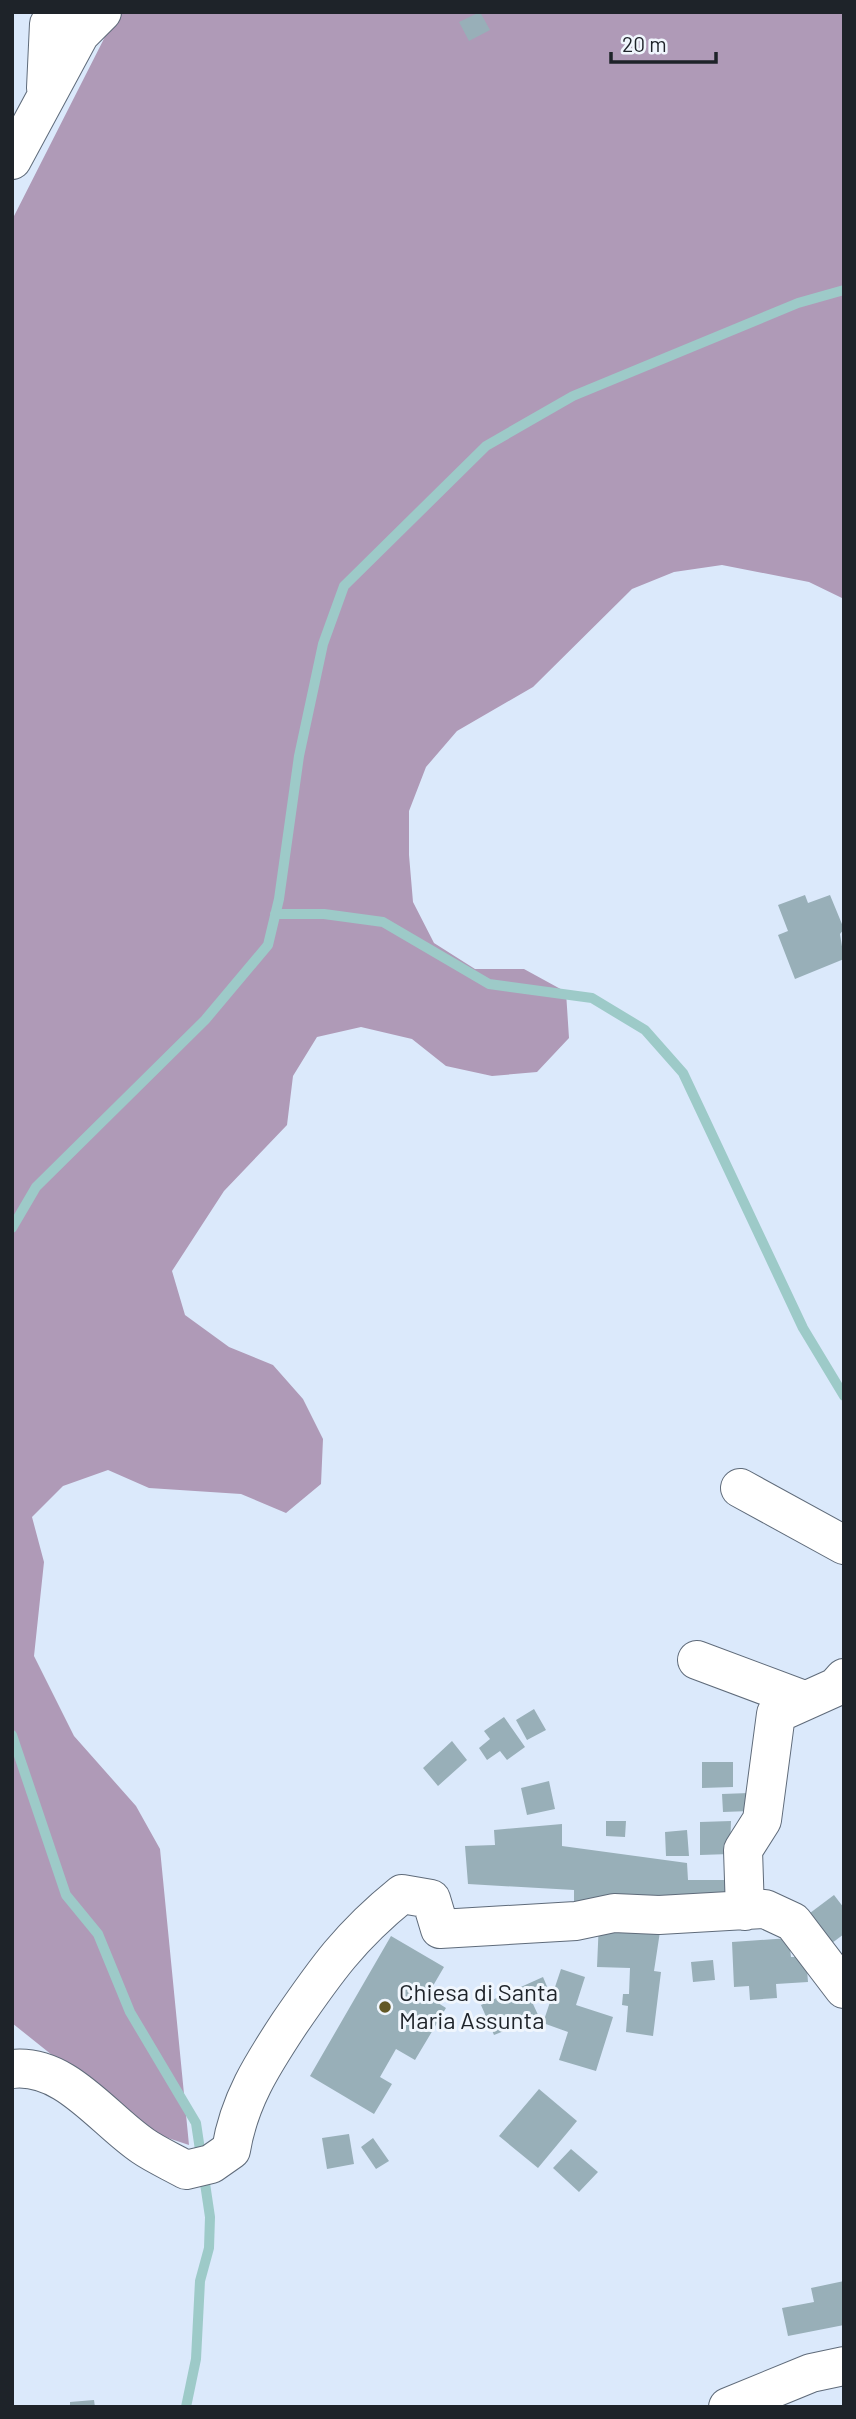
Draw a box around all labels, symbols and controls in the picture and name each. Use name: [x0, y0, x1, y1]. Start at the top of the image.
scale bar: [611, 21, 716, 65]
text: 20 m: [622, 31, 667, 56]
place label: Chiesa di Santa Maria Assunta: [399, 1977, 558, 2034]
marker: Chiesa di Santa Maria Assunta: [377, 1999, 393, 2015]

